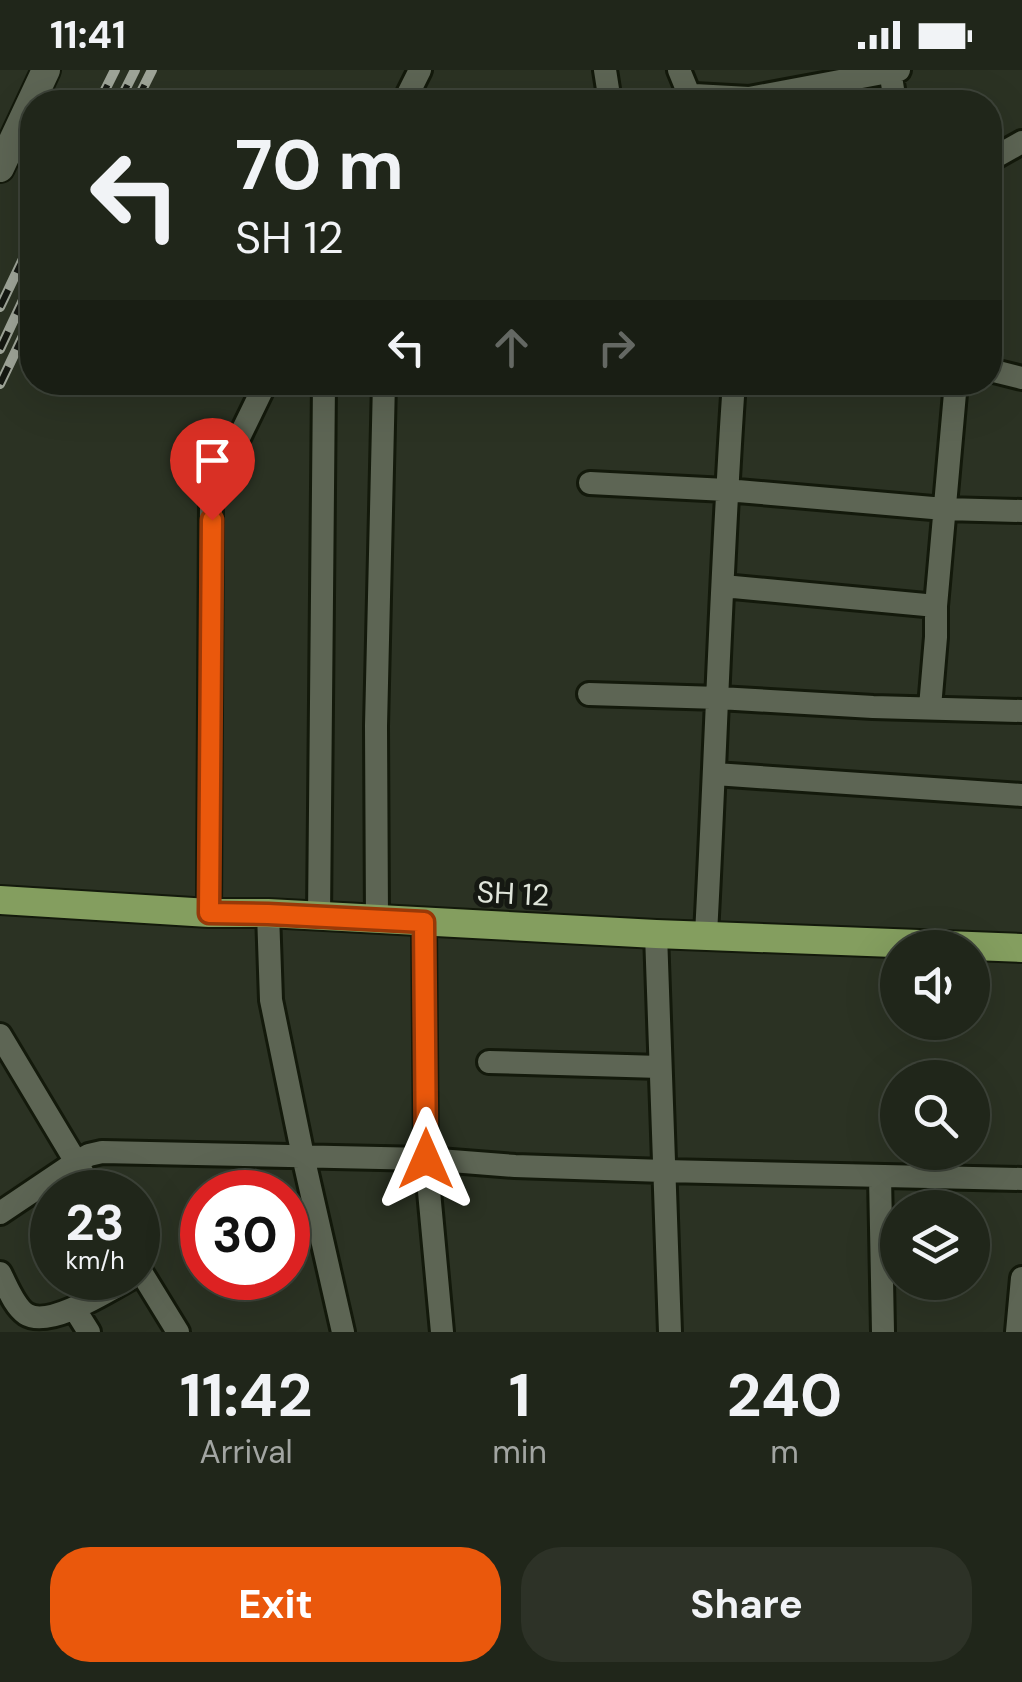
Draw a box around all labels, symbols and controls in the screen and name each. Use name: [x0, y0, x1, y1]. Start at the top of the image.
text: 11:41: [50, 10, 126, 60]
text: 70 m: [235, 120, 404, 211]
icon: left: [70, 130, 200, 260]
text: SH 12: [235, 208, 344, 267]
icon: left: [379, 320, 434, 375]
icon: ahead: [484, 320, 539, 375]
icon: right: [589, 320, 644, 375]
pin: [170, 418, 255, 521]
icon: arrive: [185, 433, 240, 488]
street label: SH 12: [476, 872, 550, 915]
map controls: [880, 930, 990, 1300]
button: sound: [880, 930, 990, 1040]
button: search: [880, 1060, 990, 1170]
position arrow: [374, 1107, 478, 1211]
speed limit sign: 30: [180, 1170, 310, 1300]
text: 23: [66, 1190, 125, 1256]
button: layers: [880, 1190, 990, 1300]
text: km/h: [65, 1244, 125, 1277]
text: 11:42: [180, 1356, 312, 1435]
text: 1: [509, 1356, 530, 1435]
text: 240: [727, 1356, 842, 1435]
text: Arrival: [200, 1431, 293, 1473]
text: min: [492, 1431, 547, 1473]
text: m: [770, 1431, 799, 1473]
button: Exit: [50, 1547, 501, 1662]
button: Share: [521, 1547, 972, 1662]

